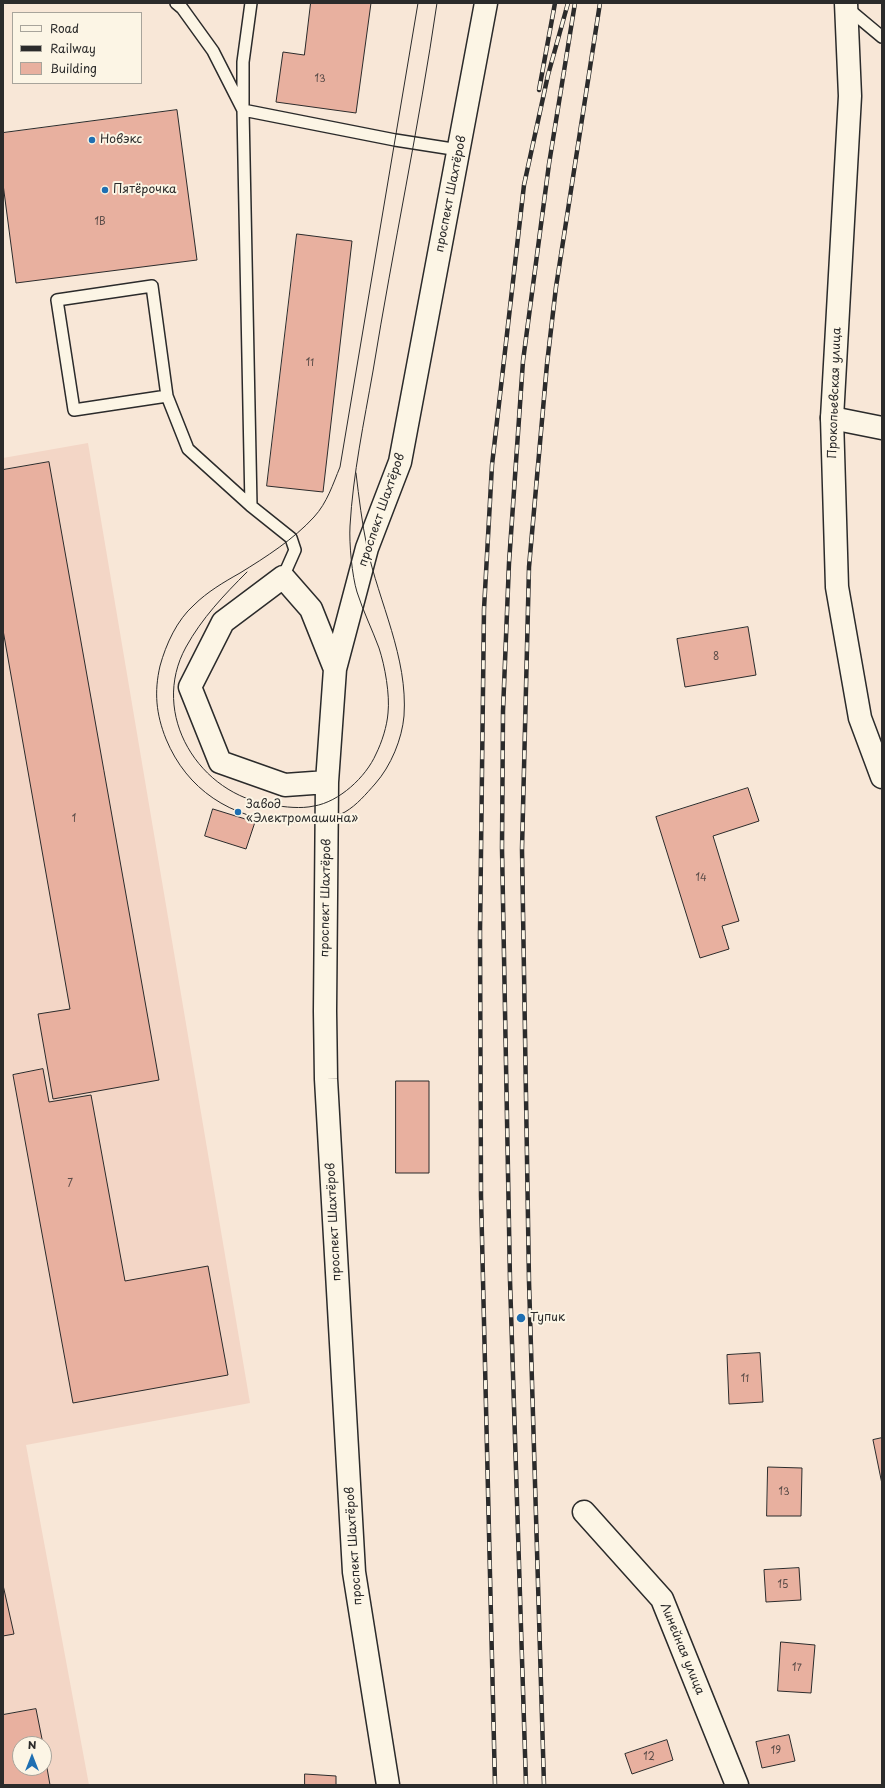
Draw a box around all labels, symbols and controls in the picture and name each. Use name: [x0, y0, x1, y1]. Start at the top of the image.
legend: [12, 12, 142, 84]
text: Road: [50, 19, 79, 37]
text: Railway: [50, 39, 96, 57]
text: Building: [50, 59, 97, 77]
house number: 13: [314, 73, 326, 85]
place label: Новэкс: [100, 133, 142, 147]
street label: проспект Шахтёров: [433, 134, 469, 254]
marker: Новэкс: [87, 135, 97, 145]
place label: Пятёрочка: [113, 183, 176, 197]
marker: Пятёрочка: [100, 185, 110, 195]
house number: 1В: [94, 216, 106, 228]
street label: Прокопьевская улица: [826, 327, 844, 459]
house number: 11: [306, 357, 314, 369]
street label: проспект Шахтёров: [356, 452, 408, 568]
house number: 8: [713, 651, 719, 663]
place label: Завод «Электромашина»: [246, 798, 358, 826]
marker: Завод «Электромашина»: [233, 807, 243, 817]
house number: 1: [72, 813, 76, 825]
street label: проспект Шахтёров: [318, 839, 334, 957]
house number: 14: [695, 872, 707, 884]
street label: проспект Шахтёров: [324, 1162, 344, 1282]
house number: 7: [67, 1178, 73, 1190]
place label: Тупик: [530, 1311, 565, 1325]
marker: Тупик: [515, 1312, 527, 1324]
house number: 11: [741, 1373, 749, 1385]
street label: проспект Шахтёров: [343, 1486, 365, 1606]
house number: 13: [778, 1486, 790, 1498]
house number: 15: [778, 1579, 788, 1591]
street label: Линейная улица: [657, 1601, 707, 1697]
house number: 17: [792, 1662, 802, 1674]
north arrow: [12, 1736, 52, 1776]
text: N: [28, 1736, 36, 1753]
house number: 19: [771, 1745, 781, 1757]
house number: 12: [643, 1751, 655, 1763]

